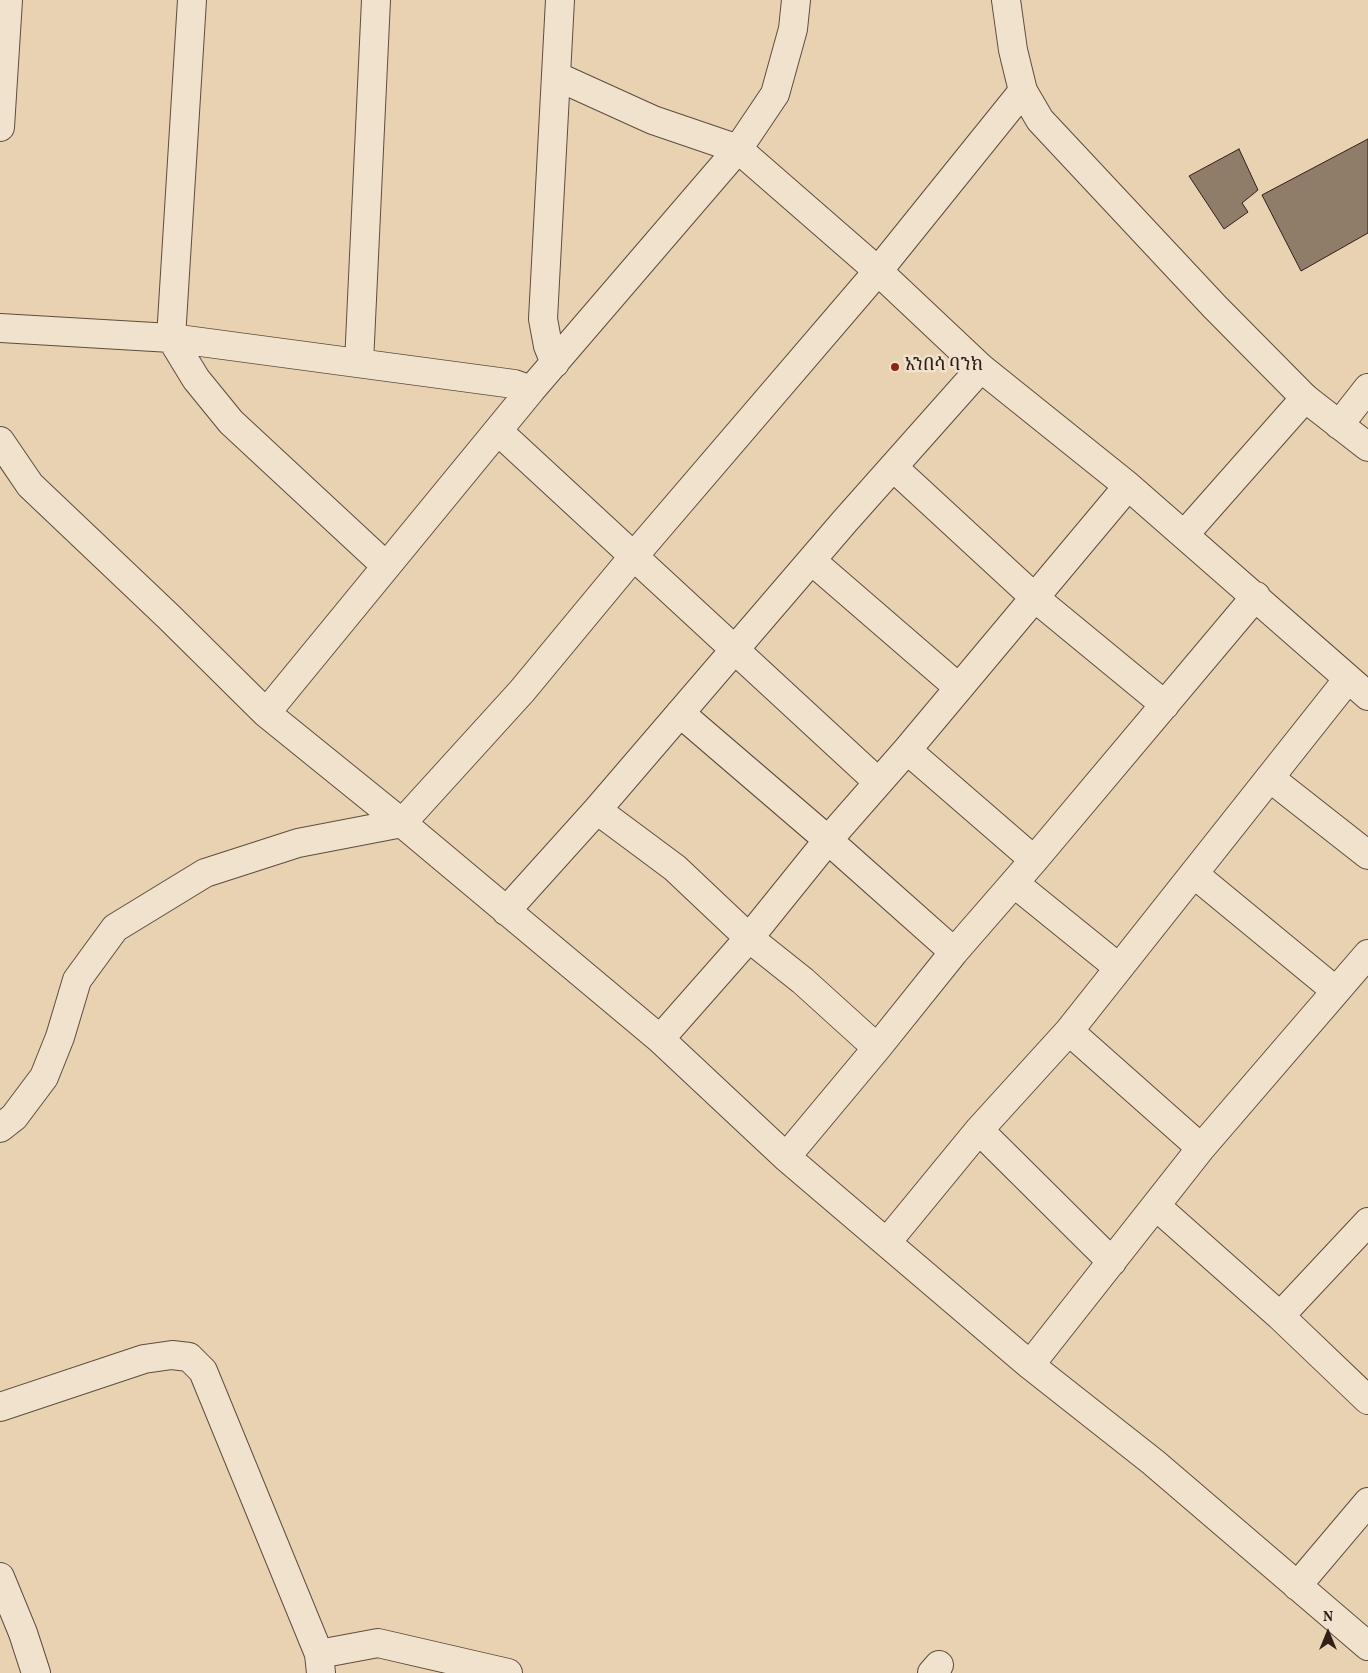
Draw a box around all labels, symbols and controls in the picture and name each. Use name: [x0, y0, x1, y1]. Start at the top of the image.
place label: አንበሳ ባንክ: [905, 356, 983, 378]
marker: አንበሳ ባንክ: [889, 361, 901, 373]
north arrow: [1303, 1608, 1353, 1658]
text: N: [1323, 1608, 1333, 1627]

